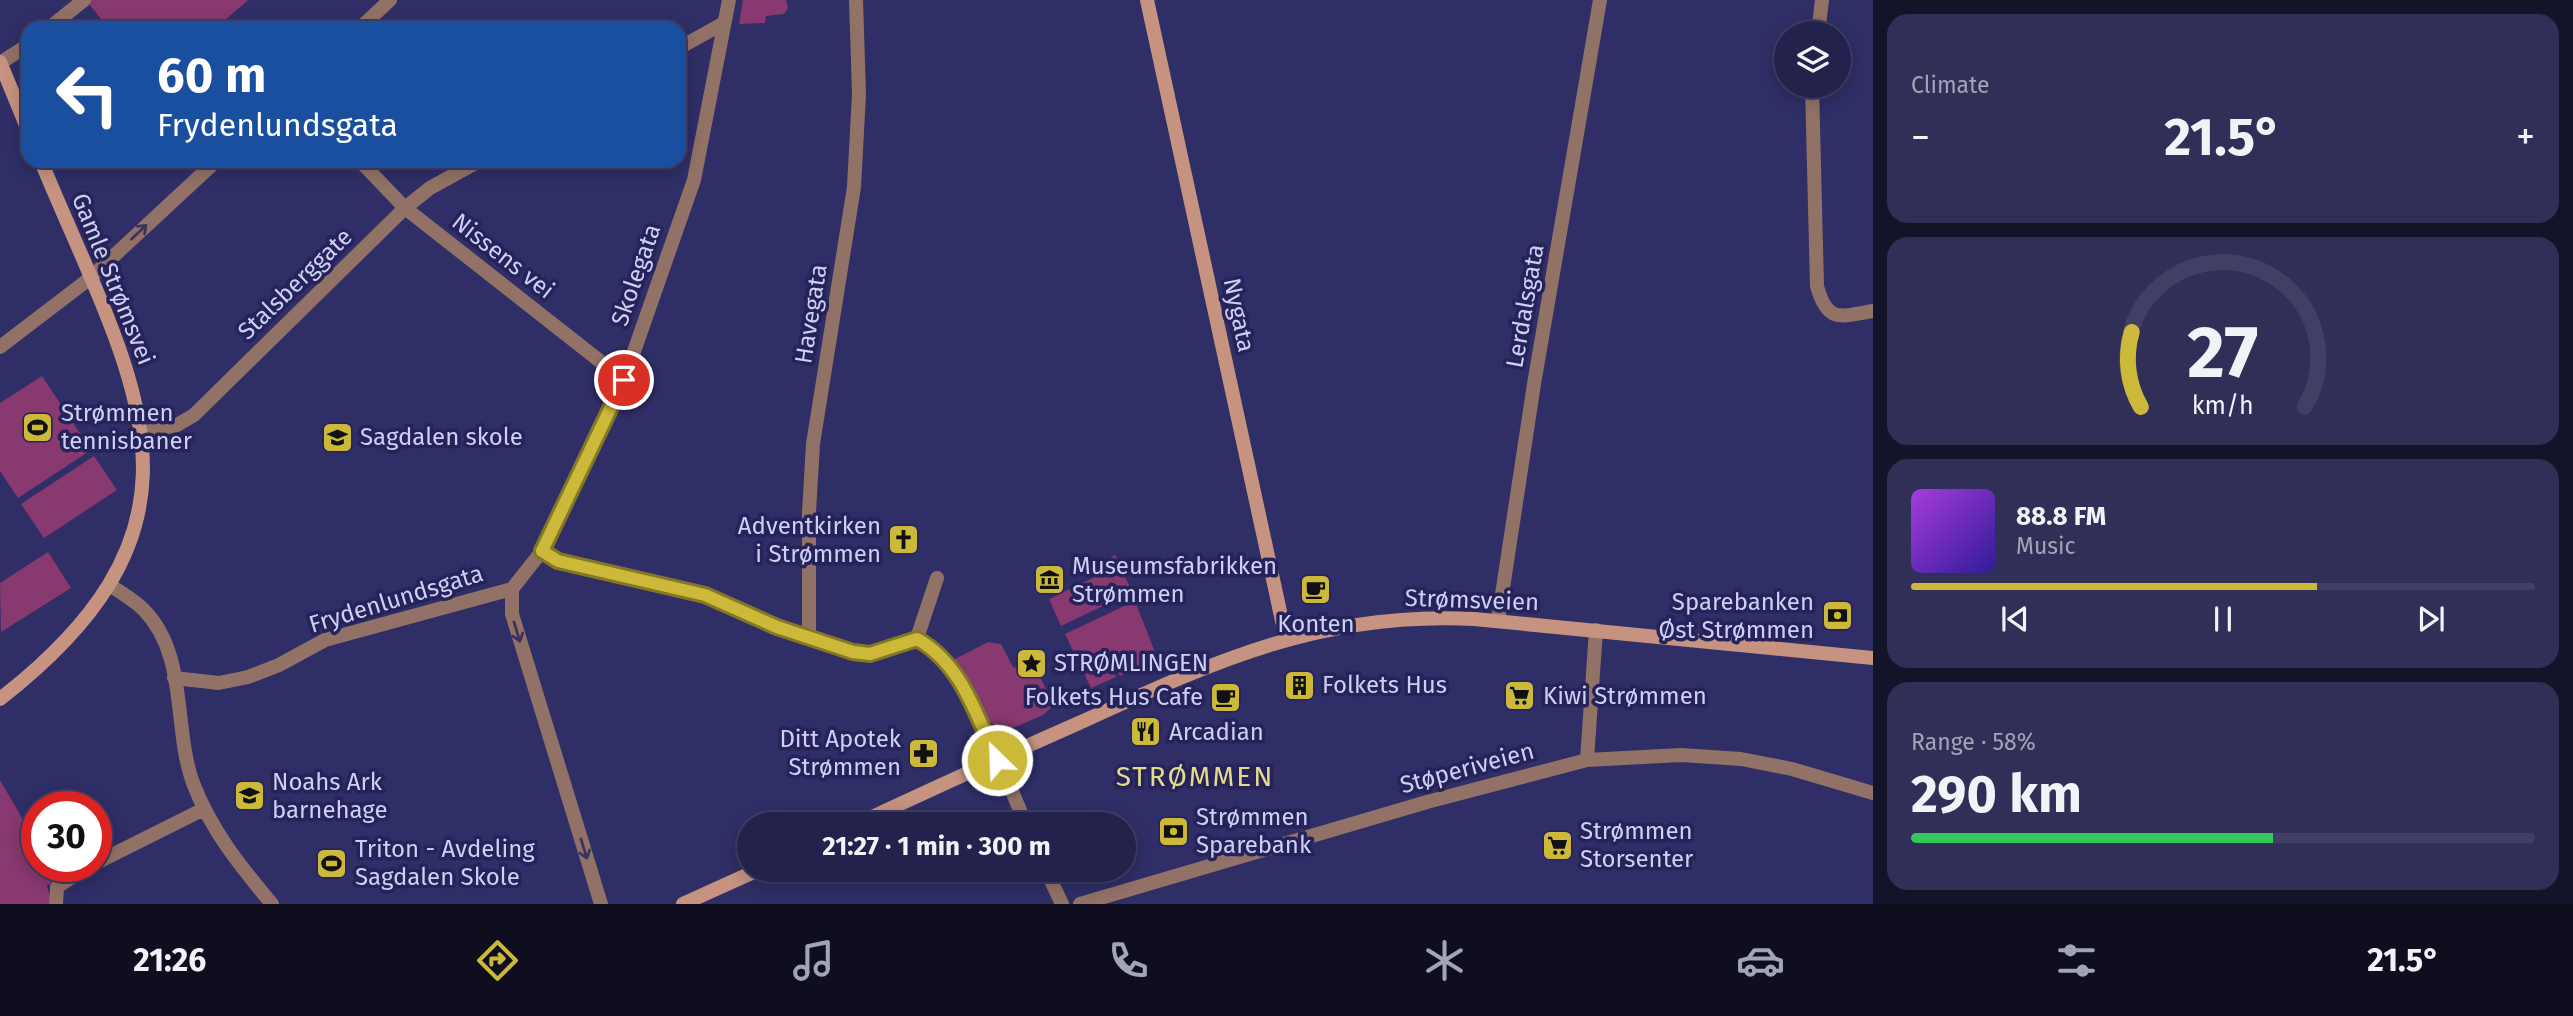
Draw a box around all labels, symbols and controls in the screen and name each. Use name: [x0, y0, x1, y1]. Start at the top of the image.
map controls: [1774, 21, 1851, 98]
button: layers: [1774, 21, 1851, 98]
text: 60 m: [157, 46, 266, 105]
icon: left: [42, 49, 133, 140]
text: Climate: [1911, 71, 1990, 99]
text: Frydenlundsgata: [157, 106, 398, 144]
text: 21.5°: [2164, 106, 2282, 169]
text: −: [1911, 114, 1930, 160]
text: +: [2516, 114, 2535, 160]
street label: Gamle Strømsvei: [66, 189, 160, 369]
street label: Nissens vei: [446, 208, 560, 304]
street label: Skolegata: [606, 220, 666, 330]
one-way arrow: [130, 223, 147, 240]
street label: Stalsberggate: [232, 223, 358, 345]
street label: Lerdalsgata: [1500, 242, 1550, 370]
street label: Havegata: [789, 262, 833, 366]
street label: Nygata: [1218, 276, 1260, 354]
text: 27: [2188, 309, 2258, 396]
pin: [594, 350, 654, 410]
icon: arrive: [605, 361, 643, 399]
text: km/h: [2192, 391, 2254, 421]
place label: Strømmen tennisbaner: [61, 399, 193, 455]
sports icon: Strømmen tennisbaner: [21, 410, 55, 444]
school or university icon: Sagdalen skole: [320, 420, 354, 454]
place label: Sagdalen skole: [360, 423, 523, 451]
text: 88.8 FM: [2016, 501, 2106, 532]
place label: Adventkirken i Strømmen: [738, 512, 881, 568]
church icon: Adventkirken i Strømmen: [887, 523, 921, 557]
text: Music: [2016, 532, 2076, 560]
place label: Museumsfabrikken Strømmen: [1072, 552, 1277, 608]
street label: Frydenlundsgata: [306, 559, 486, 639]
museum icon: Museumsfabrikken Strømmen: [1032, 563, 1066, 597]
cafe icon: Konten: [1299, 573, 1333, 607]
street label: Strømsveien: [1404, 584, 1540, 616]
place label: Sparebanken Øst Strømmen: [1659, 588, 1814, 644]
bank icon: Sparebanken Øst Strømmen: [1820, 599, 1854, 633]
icon: previous: [1996, 600, 2034, 638]
icon: pause: [2204, 600, 2242, 638]
icon: next: [2412, 600, 2450, 638]
place label: Konten: [1277, 610, 1355, 638]
one-way arrow: [512, 621, 525, 643]
place icon: STRØMLINGEN: [1014, 646, 1048, 680]
place label: STRØMLINGEN: [1054, 649, 1208, 677]
building icon: Folkets Hus: [1282, 668, 1316, 702]
place label: Folkets Hus: [1322, 671, 1447, 699]
supermarket icon: Kiwi Strømmen: [1503, 679, 1537, 713]
cafe icon: Folkets Hus Cafe: [1209, 680, 1243, 714]
place label: Kiwi Strømmen: [1543, 682, 1707, 710]
place label: Folkets Hus Cafe: [1025, 683, 1203, 711]
restaurant icon: Arcadian: [1129, 715, 1163, 749]
place label: Arcadian: [1169, 718, 1264, 746]
position arrow: [960, 723, 1034, 797]
place label: Ditt Apotek Strømmen: [779, 725, 902, 781]
text: Range · 58%: [1911, 728, 2036, 756]
pharmacy icon: Ditt Apotek Strømmen: [907, 736, 941, 770]
street label: Støperiveien: [1397, 737, 1537, 799]
district label: STRØMMEN: [1116, 760, 1274, 793]
text: 290 km: [1911, 763, 2082, 826]
place label: Noahs Ark barnehage: [272, 768, 388, 824]
school or university icon: Noahs Ark barnehage: [232, 779, 266, 813]
speed limit sign: 30: [21, 791, 112, 882]
place label: Strømmen Sparebank: [1196, 803, 1312, 859]
bank icon: Strømmen Sparebank: [1156, 814, 1190, 848]
place label: Strømmen Storsenter: [1580, 817, 1694, 873]
supermarket icon: Strømmen Storsenter: [1540, 828, 1574, 862]
text: 21:27 · 1 min · 300 m: [822, 831, 1051, 862]
place label: Triton - Avdeling Sagdalen Skole: [355, 835, 535, 891]
one-way arrow: [579, 838, 592, 860]
sports icon: Triton - Avdeling Sagdalen Skole: [315, 846, 349, 880]
icon: directions: [473, 936, 522, 985]
icon: music: [789, 936, 838, 985]
icon: phone: [1104, 936, 1153, 985]
icon: climate: [1420, 936, 1469, 985]
icon: car: [1736, 936, 1785, 985]
icon: filters: [2052, 936, 2101, 985]
text: 21:26: [133, 941, 206, 979]
text: 21.5°: [2367, 941, 2440, 979]

